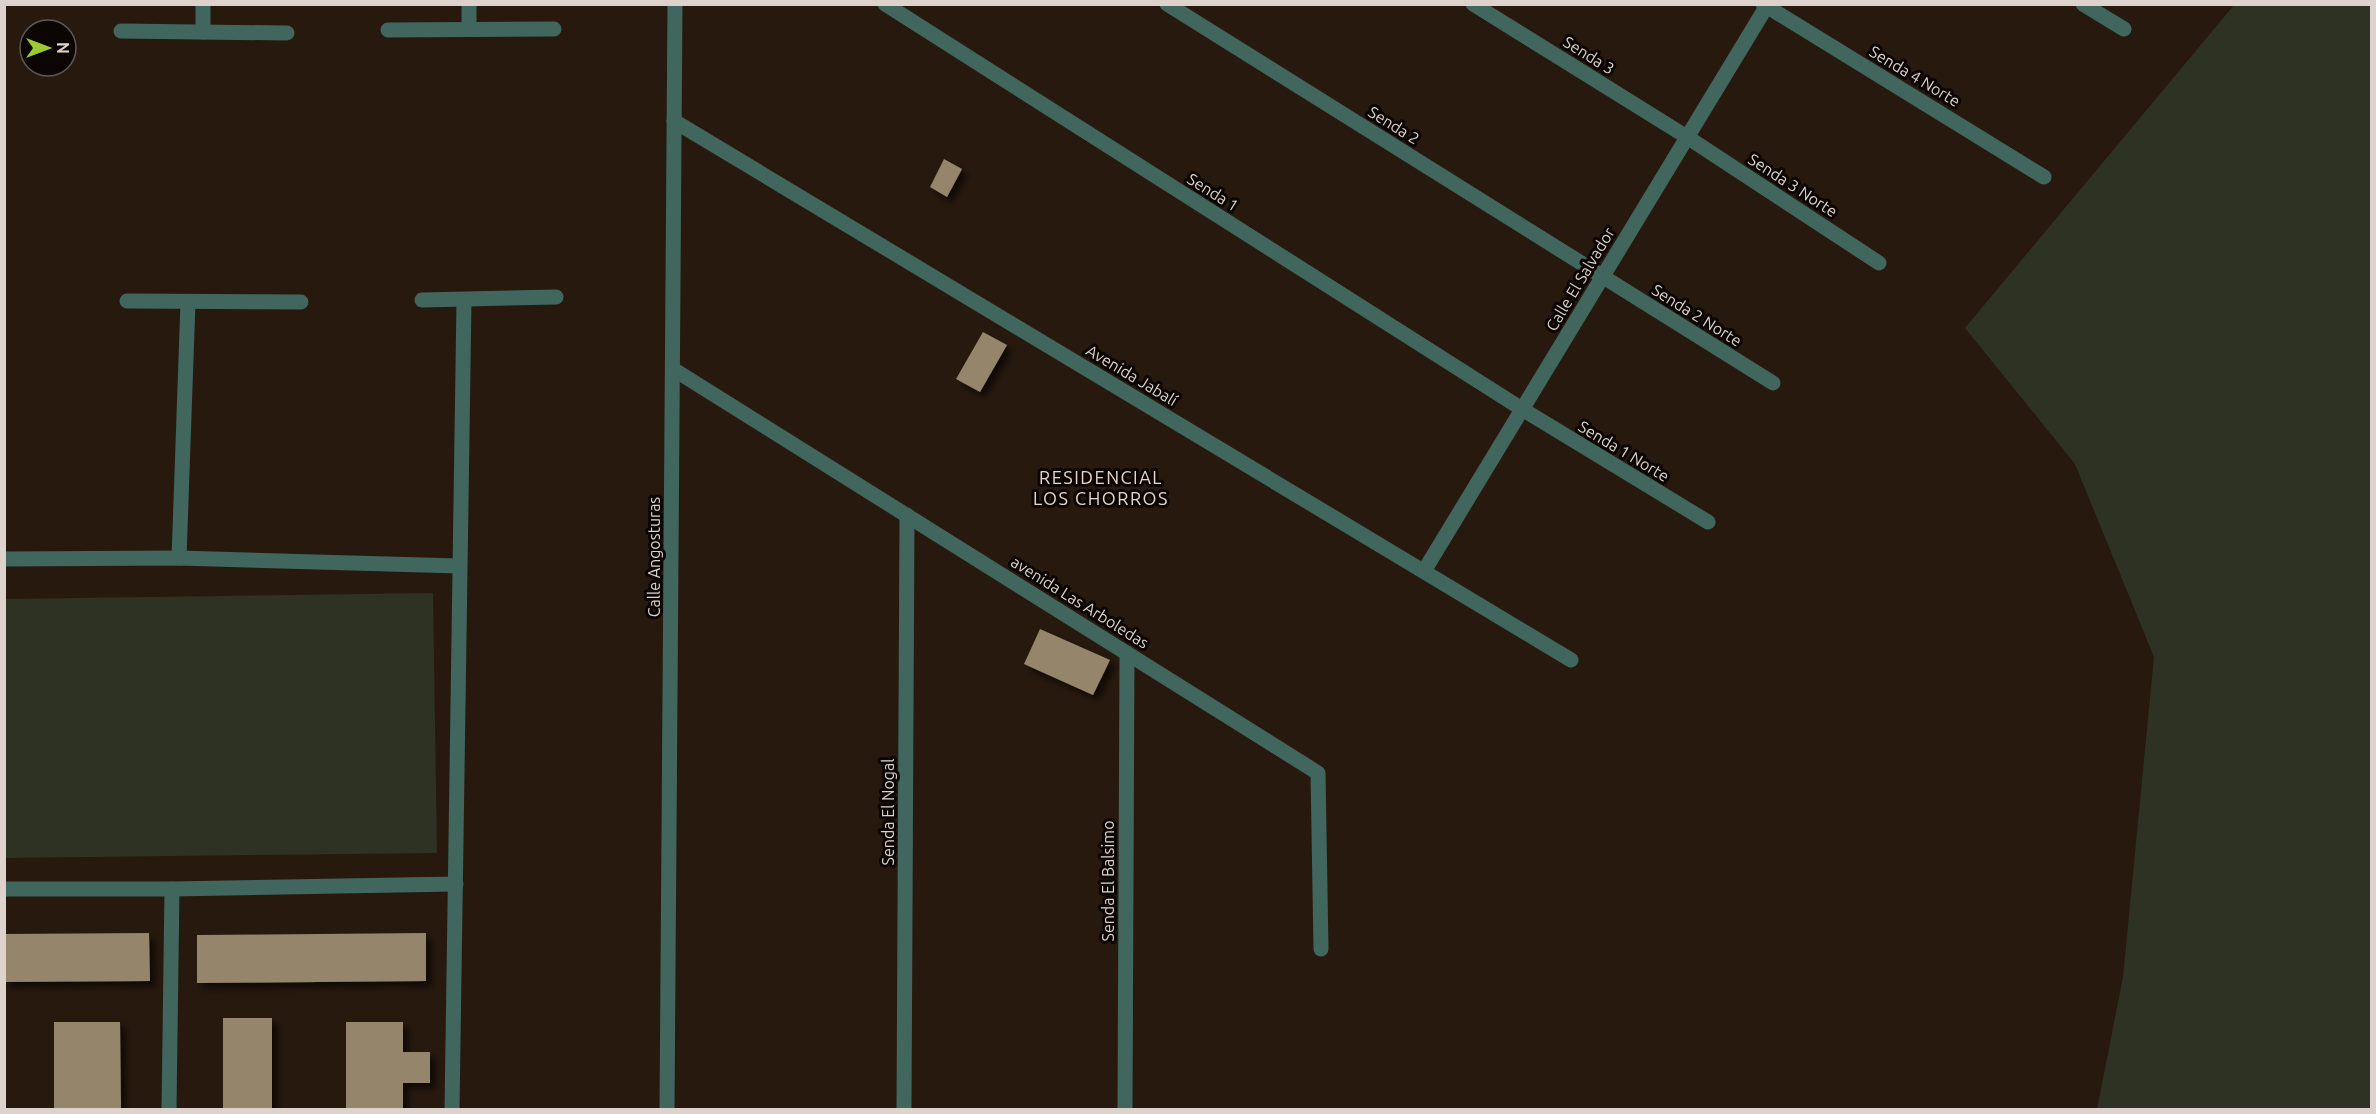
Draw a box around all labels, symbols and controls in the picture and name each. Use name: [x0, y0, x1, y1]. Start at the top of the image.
north arrow: [18, 18, 78, 78]
street label: Senda 3: [1560, 32, 1618, 78]
text: N: [54, 42, 72, 54]
street label: Senda 4 Norte: [1867, 42, 1963, 110]
street label: Senda 2: [1365, 102, 1423, 148]
street label: Senda 3 Norte: [1745, 150, 1841, 220]
street label: Senda 1: [1184, 169, 1242, 215]
street label: Calle El Salvador: [1542, 224, 1618, 334]
street label: Senda 2 Norte: [1649, 280, 1745, 350]
street label: Avenida Jabalí: [1083, 341, 1182, 410]
street label: Senda 1 Norte: [1576, 417, 1672, 485]
district label: RESIDENCIAL LOS CHORROS: [1033, 467, 1169, 508]
street label: Calle Angosturas: [645, 497, 663, 617]
street label: avenida Las Arboledas: [1008, 552, 1152, 652]
street label: Senda El Nogal: [879, 759, 897, 865]
street label: Senda El Balsimo: [1099, 820, 1117, 942]

